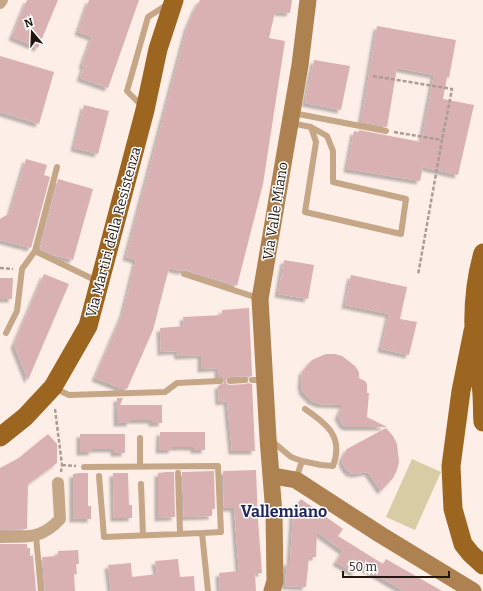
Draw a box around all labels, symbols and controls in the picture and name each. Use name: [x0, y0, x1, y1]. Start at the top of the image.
north arrow: [12, 12, 52, 52]
text: N: [23, 15, 36, 31]
street label: Via Martiri della Resistenza: [82, 145, 145, 319]
street label: Via Valle Miano: [259, 161, 292, 261]
district label: Vallemiano: [241, 502, 327, 521]
scale bar: [343, 553, 449, 579]
text: 50 m: [349, 560, 378, 574]

